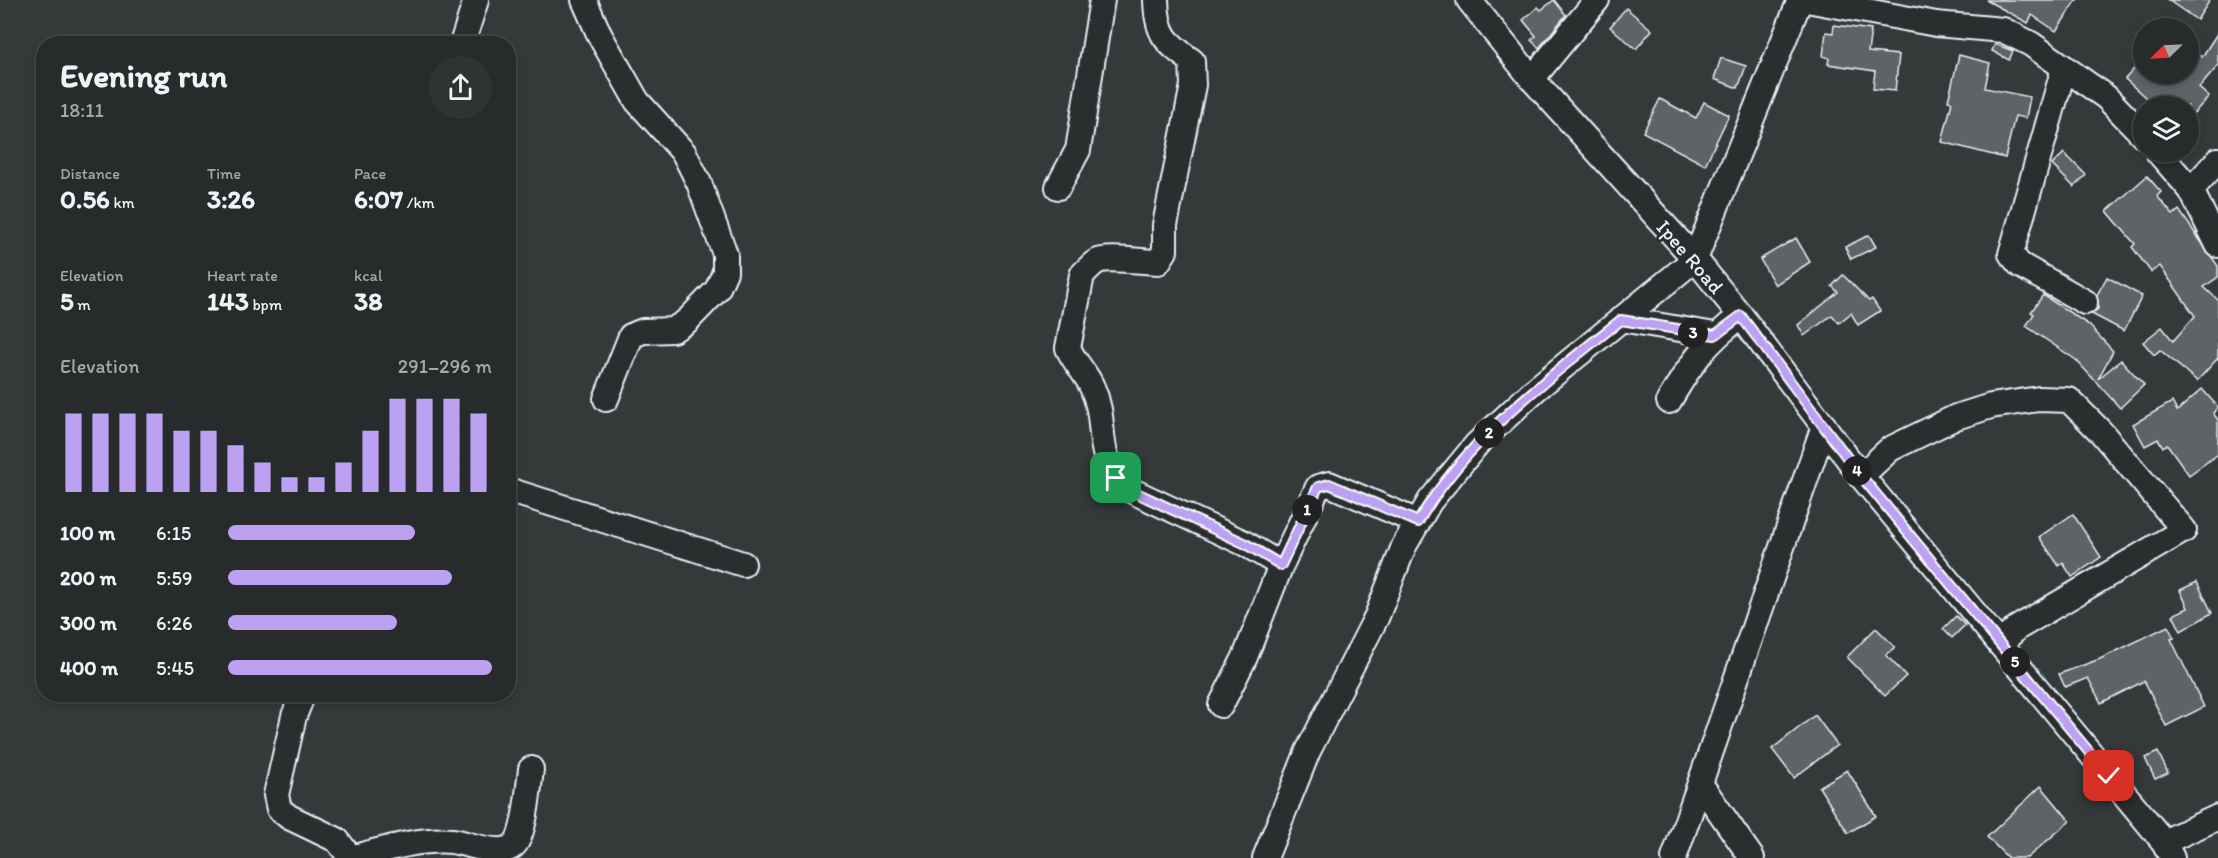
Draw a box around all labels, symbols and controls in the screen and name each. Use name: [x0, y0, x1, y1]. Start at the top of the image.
north arrow: [2133, 18, 2199, 84]
map controls: [2133, 18, 2199, 162]
text: Evening run: [60, 56, 227, 95]
button: share: [429, 56, 492, 119]
button: layers: [2133, 96, 2199, 162]
text: 18:11: [60, 98, 104, 122]
text: Distance: [60, 164, 120, 183]
text: Time: [207, 164, 241, 183]
text: Pace: [354, 164, 386, 183]
text: 0.56: [60, 183, 110, 215]
text: 3:26: [207, 183, 255, 215]
text: 6:07: [354, 183, 403, 215]
text: km: [110, 193, 135, 212]
text: /km: [403, 193, 435, 212]
street label: Ipee Road: [1652, 215, 1729, 299]
text: Elevation: [60, 266, 124, 285]
text: Heart rate: [207, 266, 278, 285]
text: kcal: [354, 266, 382, 285]
text: 5: [60, 285, 74, 317]
text: 143: [207, 285, 249, 317]
text: 38: [354, 285, 382, 317]
text: m: [74, 295, 91, 314]
text: bpm: [249, 295, 282, 314]
pin: 3: [1678, 318, 1708, 348]
text: 3: [1689, 323, 1697, 342]
text: Elevation: [60, 354, 139, 378]
text: 291–296 m: [398, 354, 492, 378]
pin: 2: [1474, 418, 1504, 448]
text: 2: [1485, 423, 1493, 442]
pin: [1090, 452, 1141, 503]
pin: 4: [1842, 456, 1872, 486]
icon: arrive: [1099, 461, 1132, 494]
text: 4: [1852, 461, 1862, 480]
pin: 1: [1292, 495, 1322, 525]
text: 1: [1303, 500, 1311, 519]
text: 100 m: [60, 521, 115, 545]
text: 6:15: [156, 521, 191, 545]
text: 200 m: [60, 566, 116, 590]
text: 5:59: [156, 566, 192, 590]
text: 300 m: [60, 611, 117, 635]
text: 6:26: [156, 611, 193, 635]
pin: 5: [2000, 647, 2030, 677]
text: 5: [2011, 652, 2019, 671]
text: 400 m: [60, 656, 118, 680]
text: 5:45: [156, 656, 194, 680]
pin: [2083, 750, 2134, 801]
icon: check: [2092, 759, 2125, 792]

